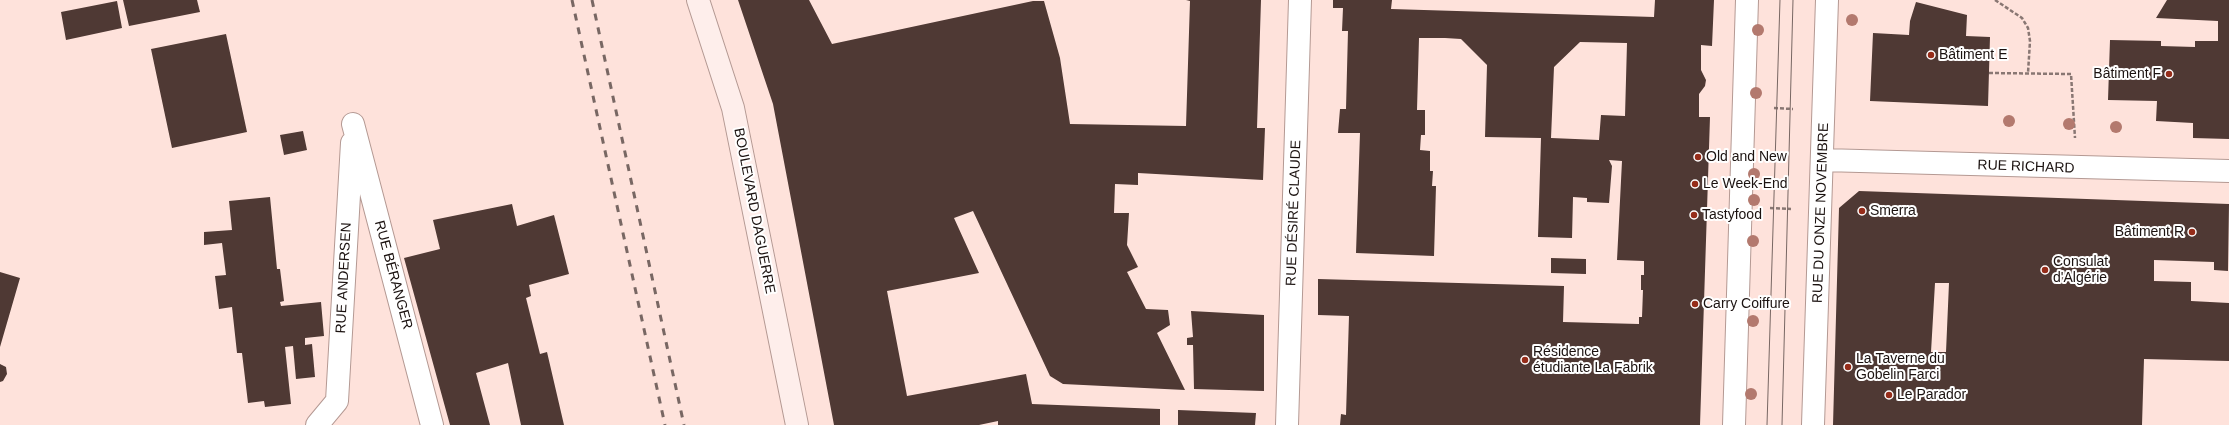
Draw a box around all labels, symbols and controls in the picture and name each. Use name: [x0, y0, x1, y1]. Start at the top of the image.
place label: Bâtiment E: [1939, 47, 2007, 63]
marker: Bâtiment E: [1926, 50, 1936, 60]
place label: Bâtiment F: [2093, 66, 2161, 82]
marker: Bâtiment F: [2164, 69, 2174, 79]
street label: RUE DU ONZE NOVEMBRE: [1809, 123, 1833, 303]
street label: BOULEVARD DAGUERRE: [730, 127, 778, 295]
street label: RUE DÉSIRÉ CLAUDE: [1283, 140, 1305, 286]
place label: Old and New: [1706, 149, 1787, 165]
marker: Old and New: [1693, 152, 1703, 162]
street label: RUE RICHARD: [1977, 157, 2075, 177]
place label: Le Week-End: [1703, 176, 1788, 192]
marker: Le Week-End: [1690, 179, 1700, 189]
place label: Smerra: [1870, 203, 1916, 219]
marker: Smerra: [1857, 206, 1867, 216]
place label: Tastyfood: [1702, 207, 1762, 223]
marker: Tastyfood: [1689, 210, 1699, 220]
street label: RUE BÉRANGER: [370, 219, 416, 331]
street label: RUE ANDERSEN: [333, 222, 355, 334]
place label: Bâtiment R: [2115, 224, 2184, 240]
marker: Bâtiment R: [2187, 227, 2197, 237]
place label: Consulat d'Algérie: [2053, 254, 2108, 286]
marker: Consulat d'Algérie: [2040, 265, 2050, 275]
place label: Carry Coiffure: [1703, 296, 1790, 312]
marker: Carry Coiffure: [1690, 299, 1700, 309]
place label: Résidence étudiante La Fabrik: [1533, 344, 1653, 376]
place label: La Taverne du Gobelin Farci: [1856, 351, 1945, 384]
marker: Résidence étudiante La Fabrik: [1520, 355, 1530, 365]
marker: La Taverne du Gobelin Farci: [1843, 362, 1853, 372]
place label: Le Parador: [1897, 387, 1966, 403]
marker: Le Parador: [1884, 390, 1894, 400]

